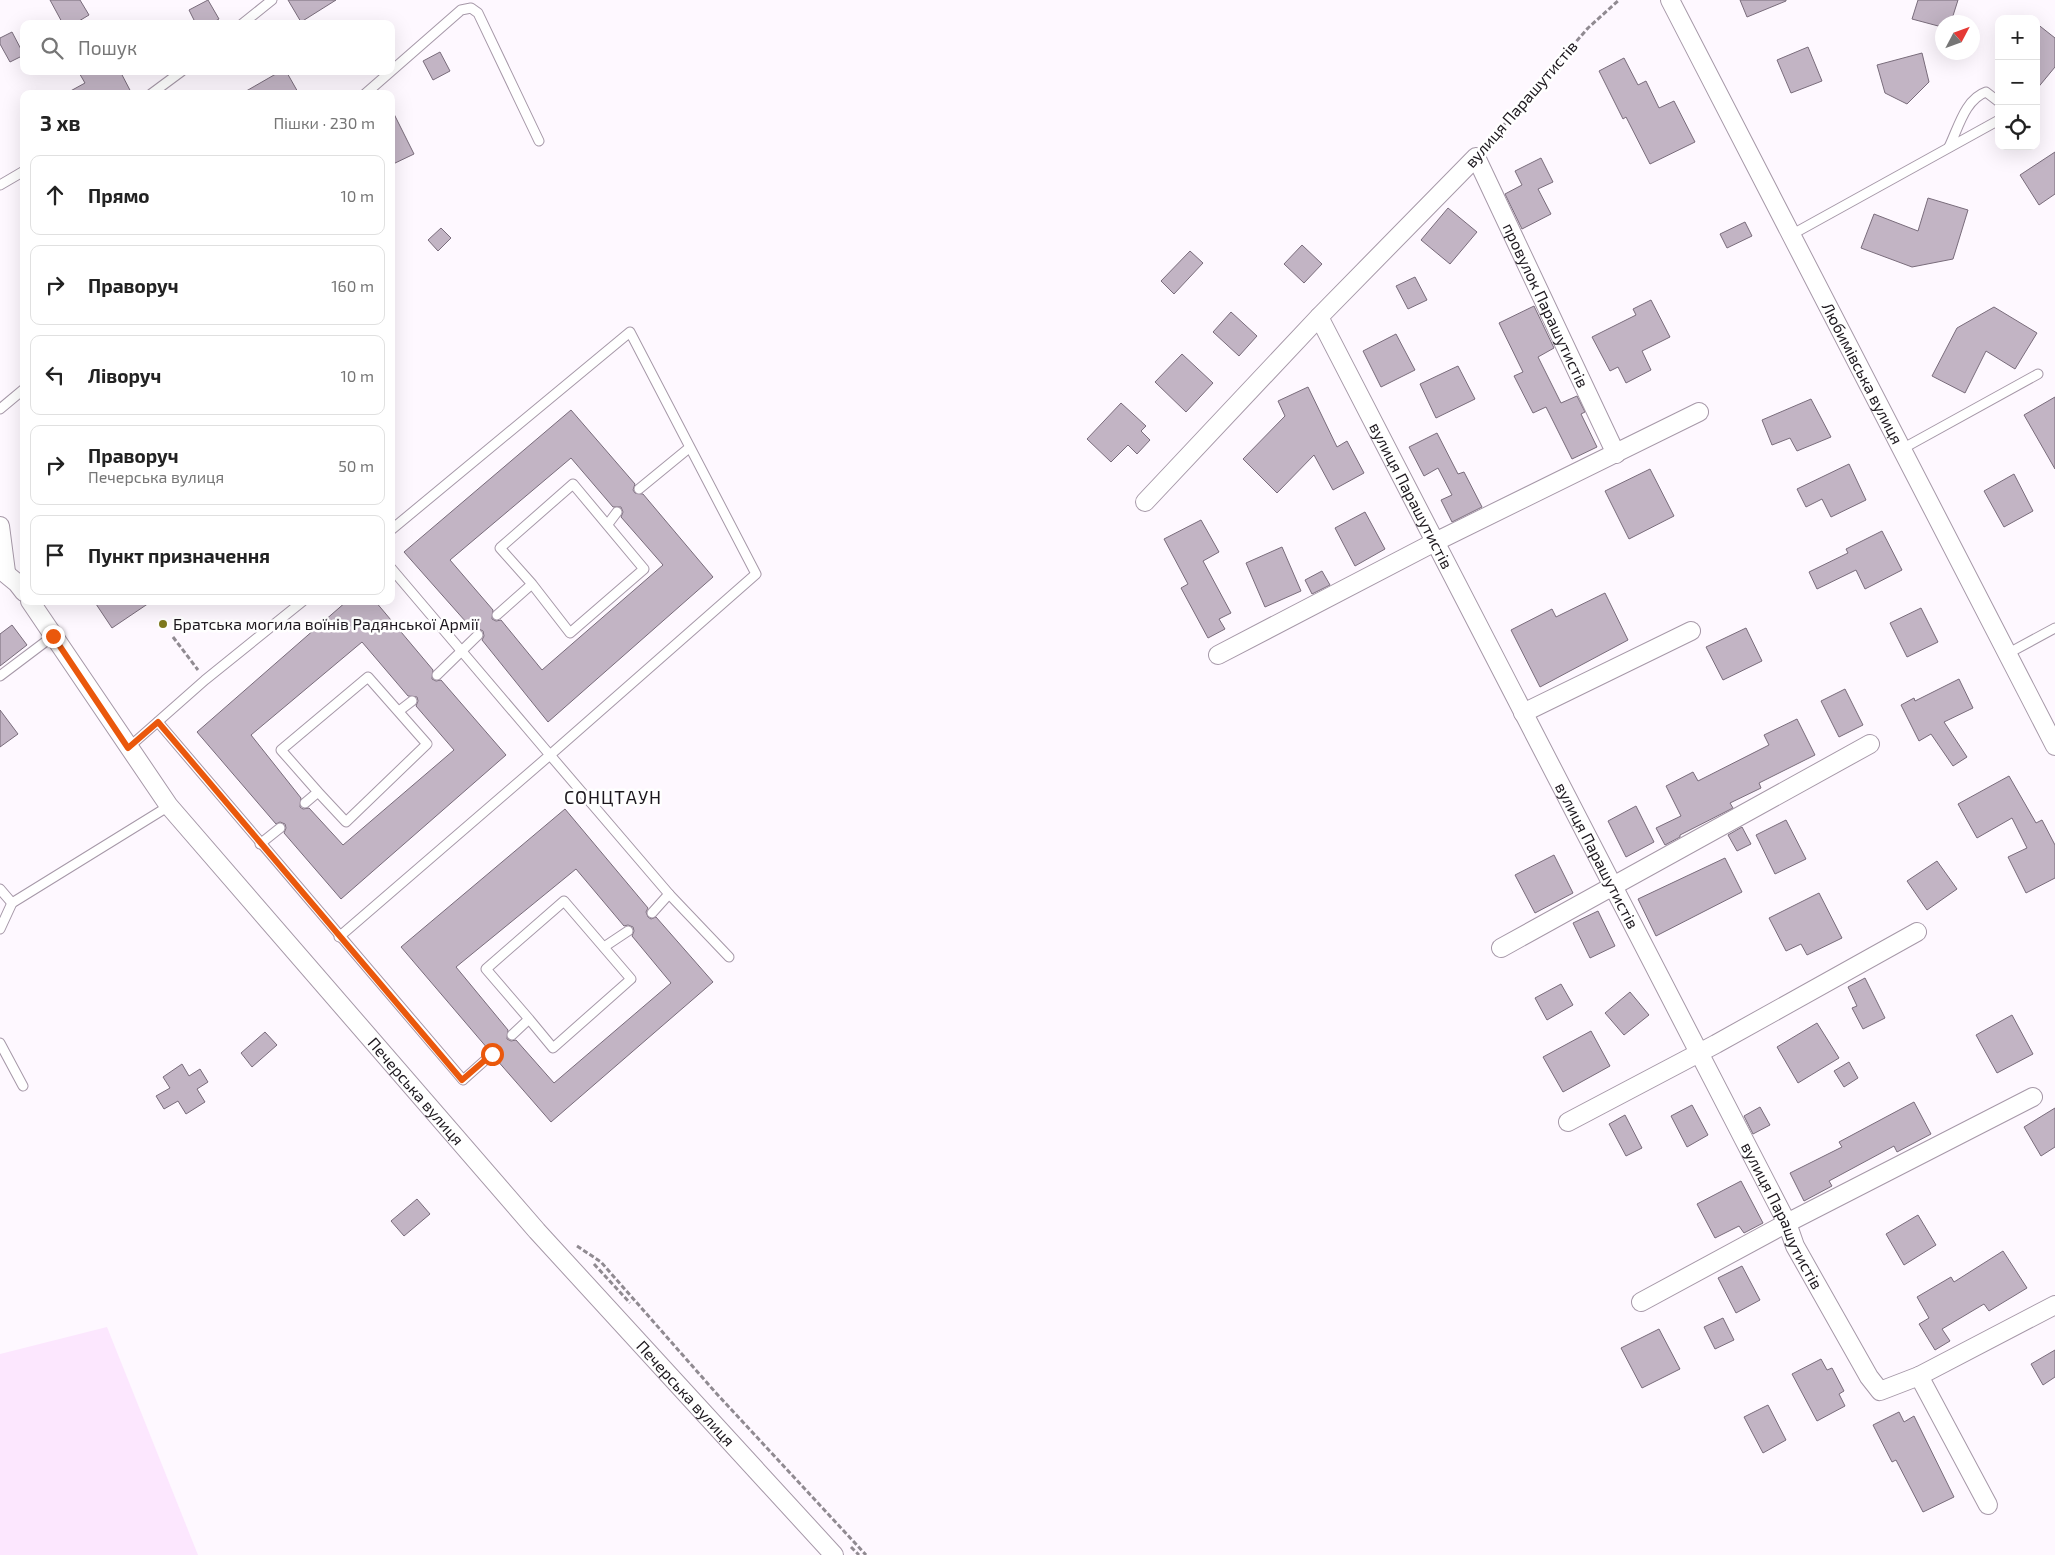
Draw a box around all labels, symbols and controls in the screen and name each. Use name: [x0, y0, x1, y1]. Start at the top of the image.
north arrow: [1935, 15, 1980, 60]
map controls: [1995, 15, 2040, 150]
button: +: [1995, 15, 2040, 60]
search box: [20, 20, 395, 75]
icon: search: [38, 34, 66, 62]
text: Пошук: [78, 36, 137, 59]
street label: вулиця Парашутистів: [1460, 36, 1582, 172]
button: −: [1995, 60, 2040, 105]
button: locate: [1995, 105, 2040, 150]
text: 3 хв: [40, 110, 80, 135]
text: Пішки · 230 m: [273, 113, 375, 132]
icon: ahead: [41, 181, 69, 209]
text: Прямо: [88, 184, 150, 207]
text: 10 m: [340, 186, 374, 205]
street label: провулок Парашутистів: [1499, 220, 1593, 390]
icon: right: [41, 271, 69, 299]
text: Праворуч: [88, 274, 179, 297]
text: 160 m: [331, 276, 374, 295]
street label: Любимівська вулиця: [1819, 299, 1908, 447]
icon: left: [41, 361, 69, 389]
text: Ліворуч: [88, 364, 161, 387]
text: 10 m: [340, 366, 374, 385]
street label: вулиця Парашутистів: [1366, 419, 1457, 572]
text: Праворуч: [88, 444, 179, 467]
icon: right: [41, 451, 69, 479]
text: 50 m: [338, 456, 374, 475]
text: Печерська вулиця: [88, 467, 224, 486]
icon: arrive: [41, 541, 69, 569]
text: Пункт призначення: [88, 544, 270, 567]
place label: Братська могила воїнів Радянської Армії: [173, 614, 480, 633]
marker: Братська могила воїнів Радянської Армії: [157, 618, 169, 630]
route end: [42, 625, 65, 648]
street label: вулиця Парашутистів: [1552, 779, 1643, 931]
district label: СОНЦТАУН: [564, 786, 662, 808]
street label: Печерська вулиця: [365, 1033, 468, 1149]
route start: [481, 1043, 504, 1066]
street label: вулиця Парашутистів: [1738, 1139, 1827, 1292]
street label: Печерська вулиця: [633, 1336, 739, 1450]

